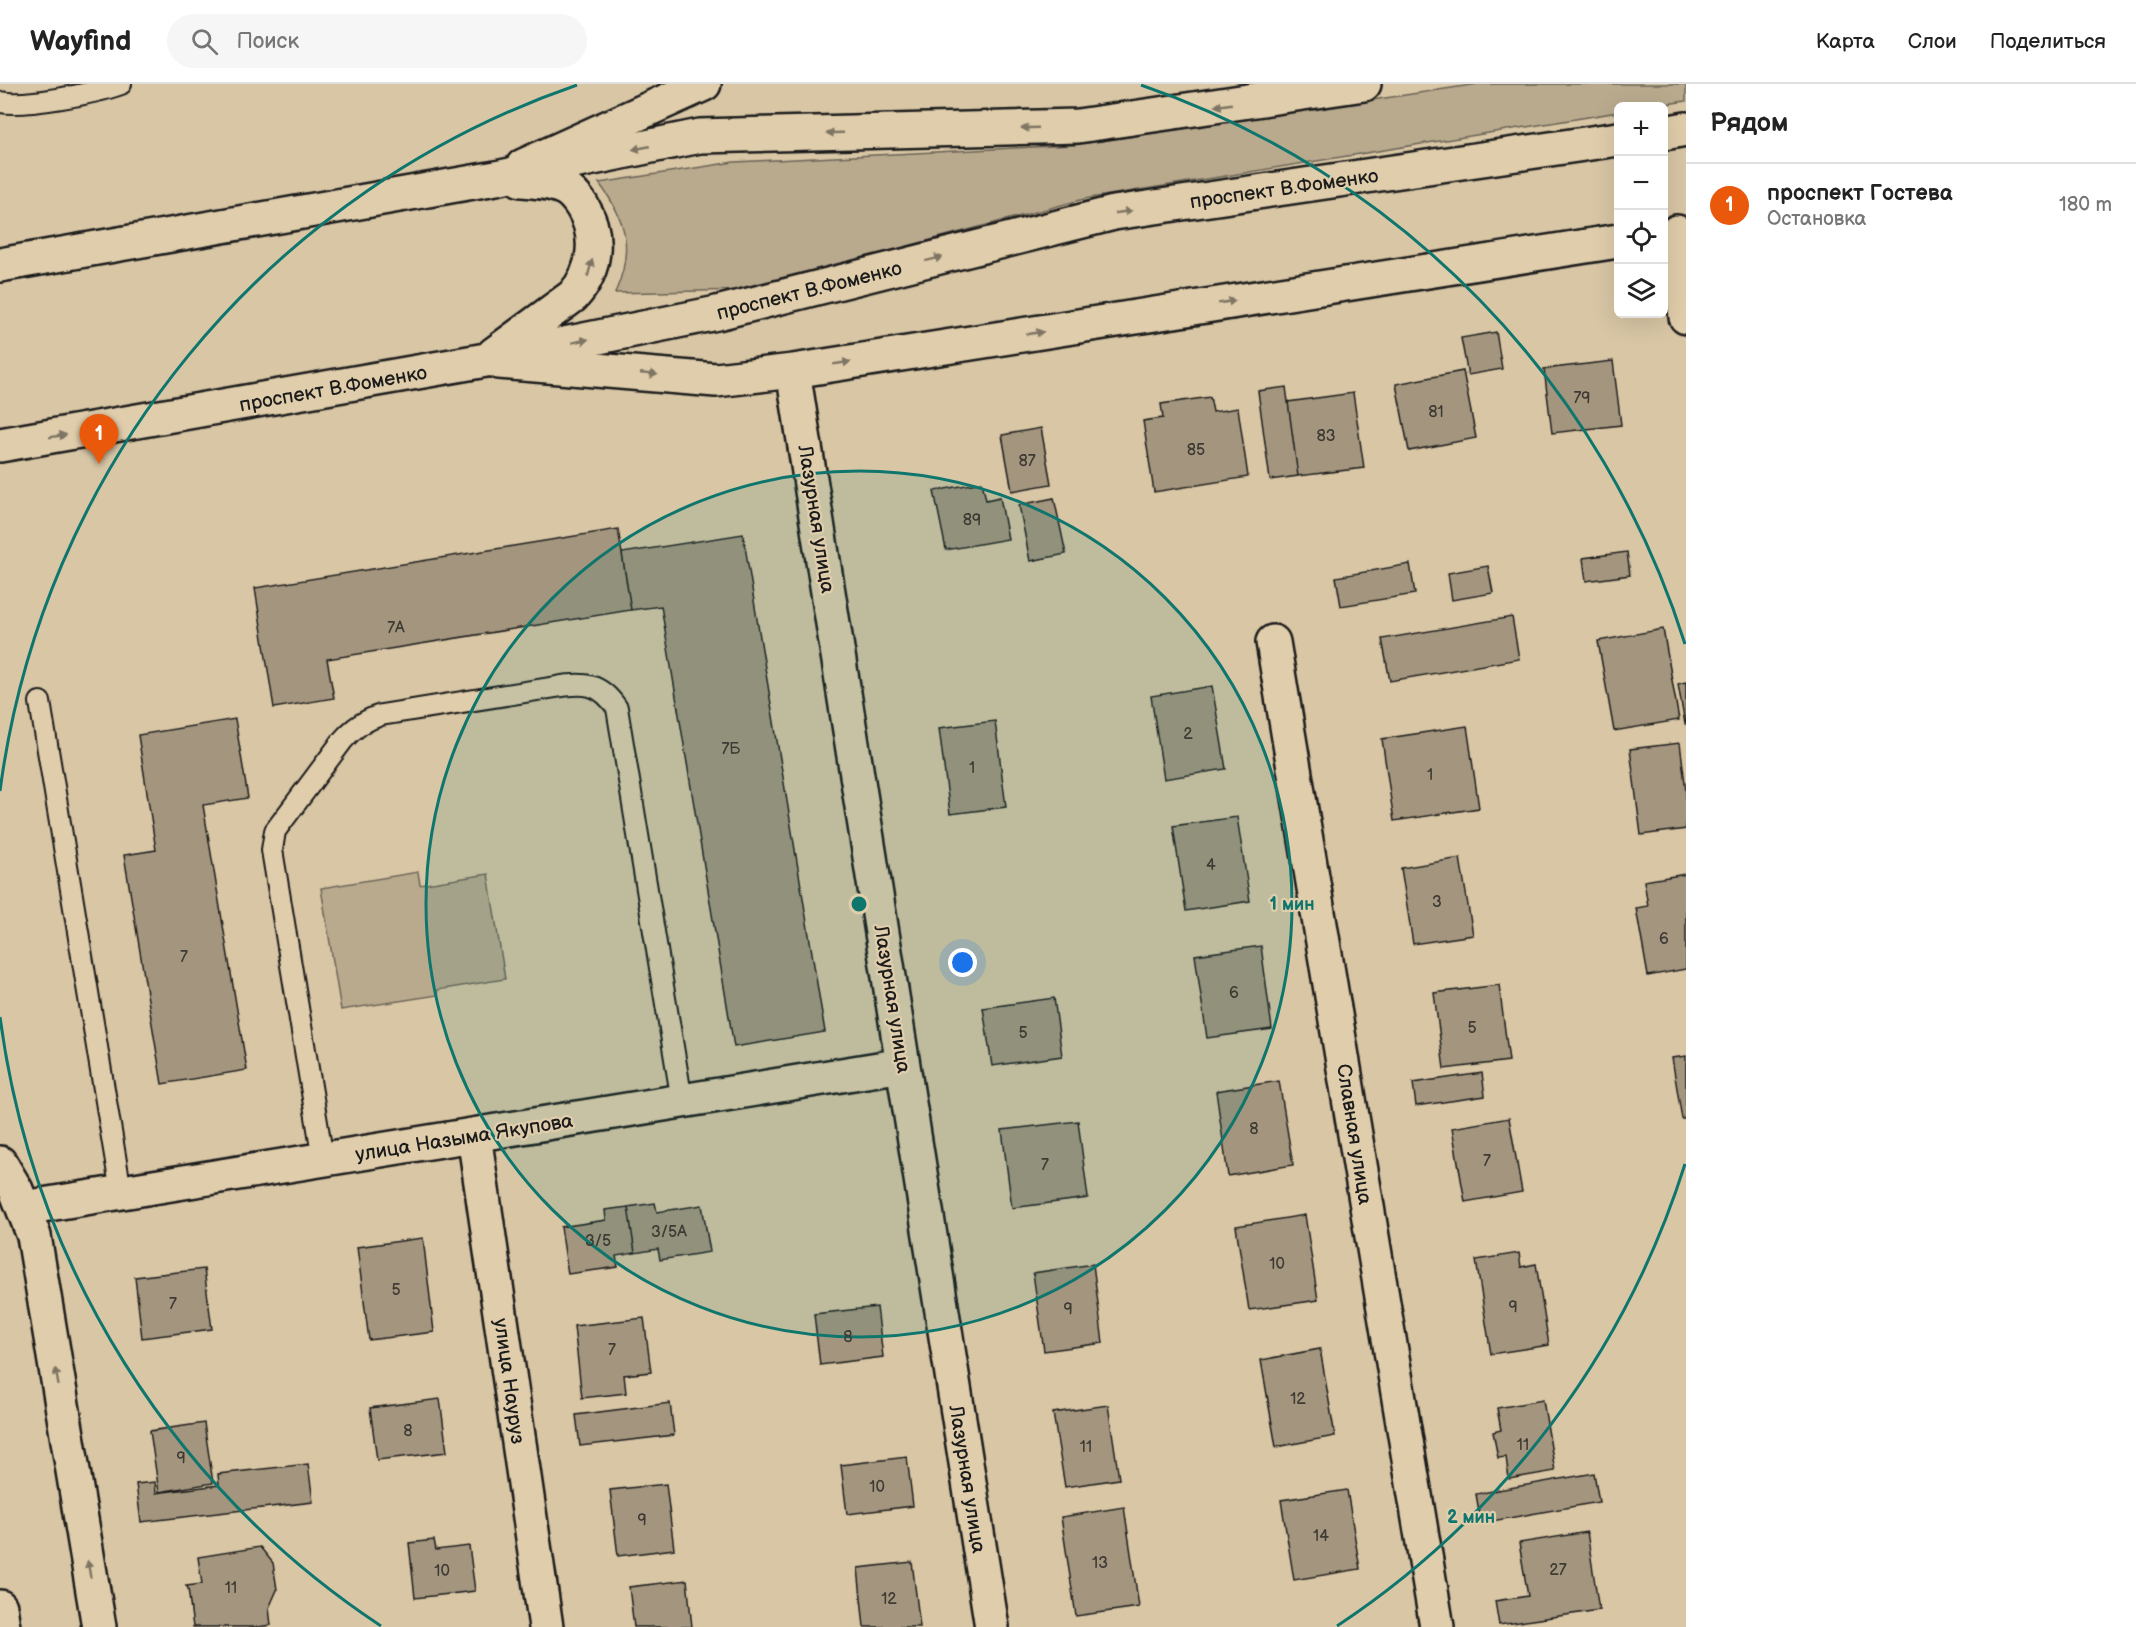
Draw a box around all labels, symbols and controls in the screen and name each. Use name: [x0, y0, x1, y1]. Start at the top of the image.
search box: [167, 14, 587, 68]
text: Wayfind: [30, 25, 131, 58]
icon: search: [188, 25, 221, 58]
text: Поиск: [236, 28, 299, 55]
text: Карта: [1816, 29, 1875, 54]
text: Слои: [1908, 29, 1957, 54]
text: Поделиться: [1990, 29, 2106, 54]
one-way arrow: [1213, 100, 1232, 109]
map controls: [1614, 102, 1668, 318]
button: +: [1614, 102, 1668, 156]
text: Рядом: [1710, 108, 1788, 139]
one-way arrow: [1020, 123, 1039, 132]
one-way arrow: [825, 128, 844, 138]
one-way arrow: [632, 144, 650, 154]
button: −: [1614, 156, 1668, 210]
street label: проспект В.Фоменко: [1188, 164, 1380, 214]
text: проспект Гостева: [1767, 180, 1953, 207]
text: 1: [1725, 193, 1734, 217]
text: 180 m: [2059, 193, 2112, 217]
text: Остановка: [1767, 207, 1866, 231]
one-way arrow: [1114, 208, 1133, 217]
button: locate: [1614, 210, 1668, 264]
one-way arrow: [924, 253, 943, 263]
street label: проспект В.Фоменко: [714, 256, 904, 326]
one-way arrow: [585, 258, 595, 277]
button: layers: [1614, 264, 1668, 318]
one-way arrow: [1218, 298, 1237, 307]
one-way arrow: [1025, 328, 1044, 337]
one-way arrow: [571, 336, 590, 345]
one-way arrow: [833, 358, 852, 367]
street label: проспект В.Фоменко: [237, 361, 429, 417]
one-way arrow: [639, 369, 658, 379]
house number: 79: [1573, 389, 1591, 408]
house number: 81: [1428, 403, 1444, 422]
pin: 1: [80, 414, 118, 464]
house number: 83: [1316, 427, 1336, 446]
one-way arrow: [48, 431, 67, 440]
house number: 85: [1187, 441, 1205, 460]
street label: Лазурная улица: [792, 442, 840, 595]
house number: 87: [1018, 452, 1036, 471]
house number: 89: [963, 511, 981, 530]
house number: 7А: [387, 619, 405, 638]
house number: 2: [1183, 725, 1193, 744]
house number: 7Б: [722, 740, 741, 759]
house number: 1: [969, 759, 975, 778]
house number: 1: [1427, 766, 1433, 785]
house number: 4: [1206, 856, 1216, 875]
house number: 3: [1432, 893, 1442, 912]
centre of rings: [849, 894, 869, 914]
text: 1 мин: [1270, 894, 1314, 915]
street label: Лазурная улица: [868, 922, 916, 1075]
house number: 6: [1659, 930, 1669, 949]
house number: 7: [180, 948, 188, 967]
your location: [948, 948, 977, 977]
house number: 6: [1229, 984, 1239, 1003]
house number: 5: [1467, 1019, 1477, 1038]
house number: 5: [1018, 1024, 1028, 1043]
street label: Славная улица: [1331, 1062, 1377, 1206]
street label: улица Назыма Якупова: [354, 1109, 575, 1167]
house number: 8: [1249, 1120, 1259, 1139]
house number: 7: [1483, 1152, 1491, 1171]
house number: 7: [1041, 1156, 1049, 1175]
house number: 3/5А: [651, 1223, 687, 1242]
house number: 3/5: [585, 1232, 611, 1251]
house number: 10: [1269, 1255, 1285, 1274]
house number: 5: [391, 1281, 401, 1300]
house number: 7: [169, 1295, 177, 1314]
house number: 9: [1508, 1298, 1518, 1317]
house number: 9: [1063, 1300, 1073, 1319]
street label: улица Науруз: [488, 1317, 530, 1446]
house number: 8: [843, 1328, 853, 1347]
house number: 7: [608, 1341, 616, 1360]
one-way arrow: [52, 1367, 61, 1386]
house number: 12: [1290, 1390, 1306, 1409]
street label: Лазурная улица: [943, 1402, 991, 1555]
house number: 8: [403, 1422, 413, 1441]
house number: 11: [1517, 1436, 1529, 1455]
house number: 11: [1080, 1438, 1092, 1457]
house number: 9: [176, 1449, 186, 1468]
house number: 10: [869, 1478, 885, 1497]
text: 2 мин: [1447, 1507, 1495, 1528]
house number: 9: [637, 1511, 647, 1530]
house number: 14: [1313, 1527, 1329, 1546]
house number: 13: [1092, 1554, 1108, 1573]
one-way arrow: [85, 1560, 94, 1579]
house number: 27: [1549, 1561, 1567, 1580]
house number: 10: [434, 1562, 450, 1581]
house number: 11: [225, 1579, 237, 1598]
house number: 12: [881, 1590, 897, 1609]

